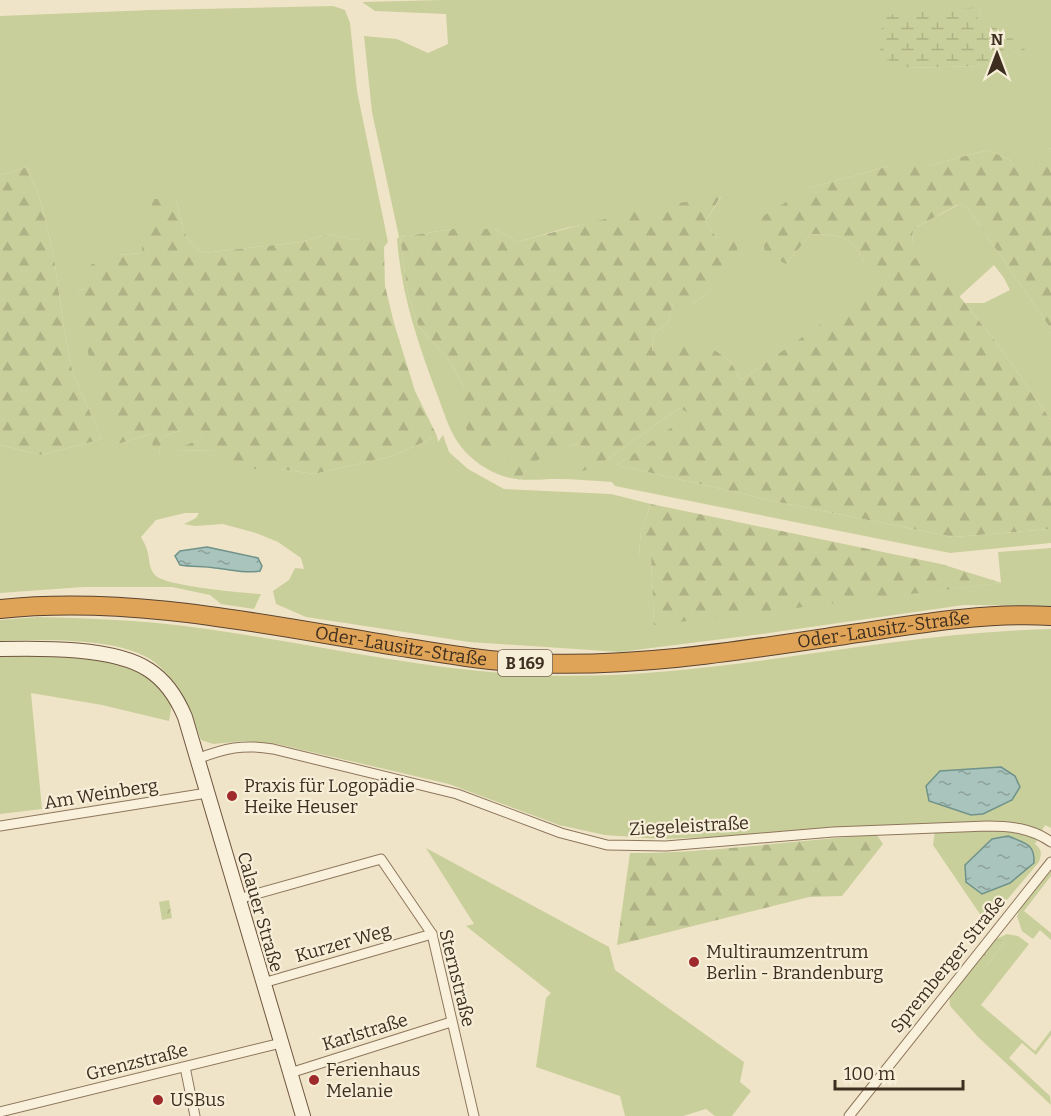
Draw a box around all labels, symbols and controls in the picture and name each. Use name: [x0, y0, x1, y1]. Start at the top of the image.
north arrow: [967, 24, 1027, 84]
text: N: [991, 30, 1003, 49]
street label: Oder-Lausitz-Straße: [796, 607, 971, 653]
street label: Oder-Lausitz-Straße: [313, 621, 488, 671]
road number: B 169: [498, 650, 552, 676]
street label: Am Weinberg: [43, 774, 159, 814]
place label: Praxis für Logopädie Heike Heuser: [244, 775, 415, 818]
marker: Praxis für Logopädie Heike Heuser: [225, 789, 239, 803]
street label: Ziegeleistraße: [629, 812, 749, 840]
street label: Calauer Straße: [232, 849, 288, 975]
street label: Spremberger Straße: [886, 891, 1010, 1037]
street label: Kurzer Weg: [293, 919, 393, 967]
street label: Sternstraße: [434, 927, 480, 1029]
place label: Multiraumzentrum Berlin - Brandenburg: [706, 941, 883, 984]
marker: Multiraumzentrum Berlin - Brandenburg: [687, 955, 701, 969]
street label: Karlstraße: [320, 1009, 410, 1055]
street label: Grenzstraße: [84, 1039, 190, 1085]
scale bar: [835, 1053, 962, 1091]
place label: Ferienhaus Melanie: [326, 1059, 420, 1102]
text: 100 m: [844, 1063, 895, 1085]
marker: Ferienhaus Melanie: [307, 1073, 321, 1087]
place label: USBus: [170, 1089, 225, 1111]
marker: USBus: [151, 1093, 165, 1107]

